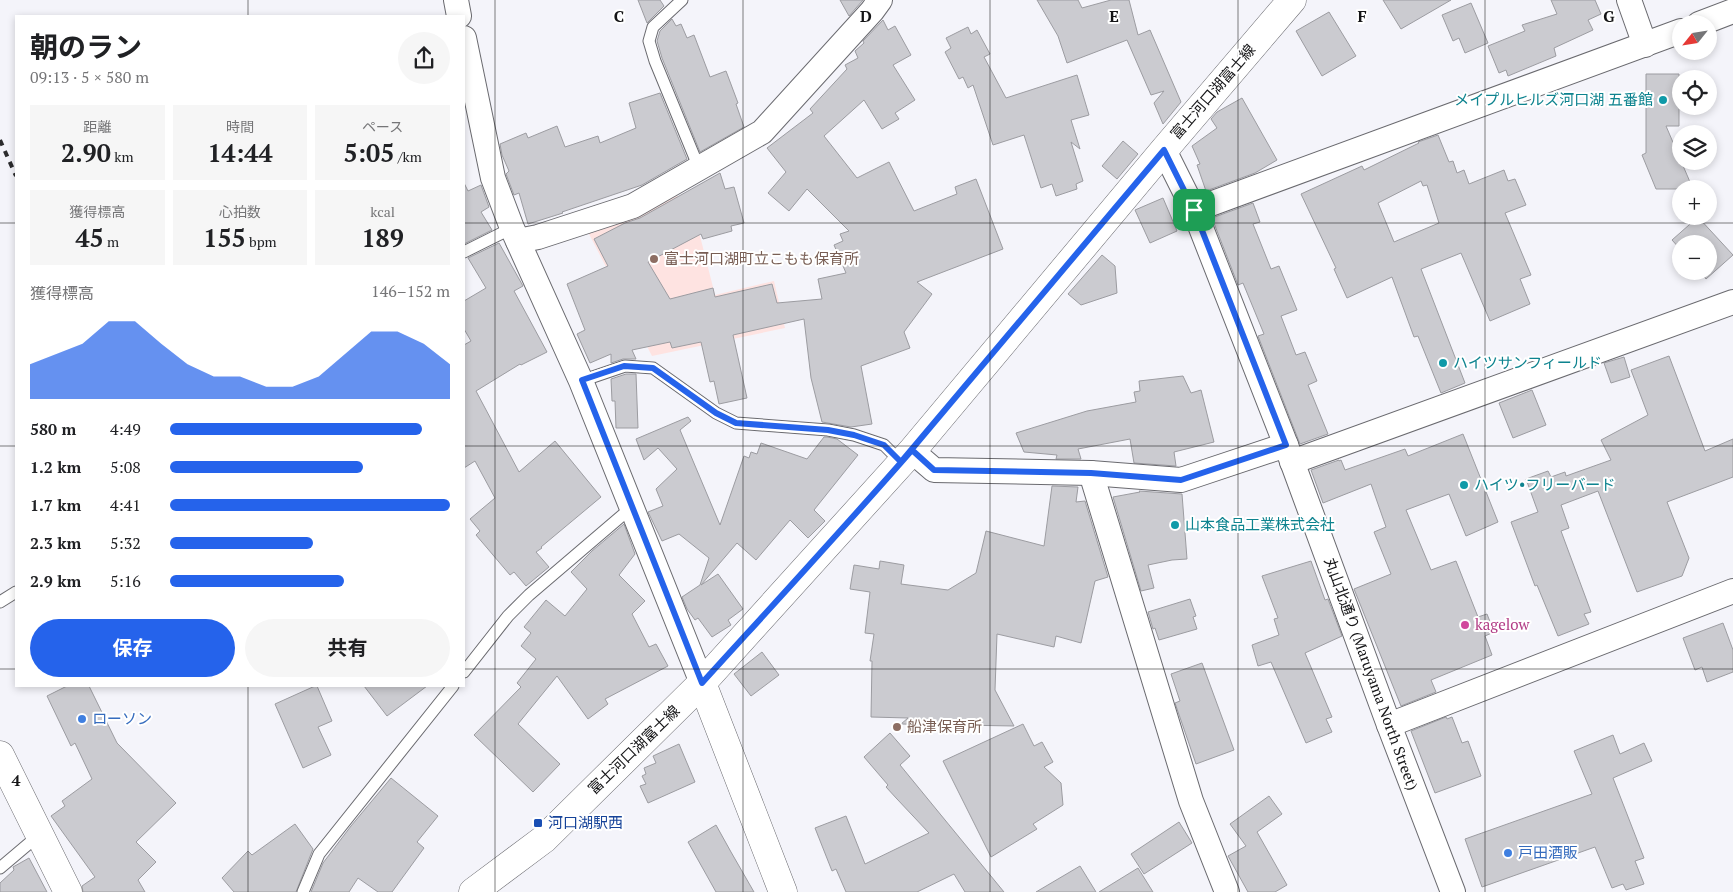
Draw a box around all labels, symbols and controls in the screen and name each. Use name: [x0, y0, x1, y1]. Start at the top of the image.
text: C: [614, 5, 624, 27]
text: D: [860, 5, 872, 27]
text: E: [1109, 5, 1119, 27]
text: F: [1357, 5, 1367, 27]
text: G: [1603, 5, 1615, 27]
north arrow: [1672, 15, 1718, 60]
map controls: [1672, 15, 1717, 280]
text: 朝のラン: [30, 28, 142, 65]
button: share: [398, 32, 450, 84]
street label: 富士河口湖富士線: [1165, 39, 1259, 143]
text: 09:13 · 5 × 580 m: [30, 66, 149, 88]
button: locate: [1672, 70, 1717, 115]
place label: メイプルヒルズ河口湖 五番館: [1454, 89, 1653, 109]
marker: メイプルヒルズ河口湖 五番館: [1657, 94, 1669, 106]
text: 距離: [83, 117, 111, 136]
text: 時間: [226, 117, 254, 136]
text: ペース: [362, 117, 403, 136]
button: layers: [1672, 125, 1717, 170]
text: 2.90: [61, 136, 111, 169]
text: 14:44: [207, 136, 273, 169]
text: 5:05: [343, 136, 394, 169]
text: km: [111, 147, 134, 166]
text: /km: [394, 147, 422, 166]
button: +: [1672, 180, 1717, 225]
pin: [1173, 189, 1215, 231]
icon: arrive: [1180, 196, 1208, 224]
text: 獲得標高: [69, 202, 125, 221]
text: 心拍数: [219, 202, 261, 221]
text: kcal: [370, 202, 395, 221]
text: 45: [75, 221, 104, 254]
text: 155: [203, 221, 246, 254]
text: 189: [361, 221, 404, 254]
text: m: [104, 232, 119, 251]
text: bpm: [246, 232, 277, 251]
button: −: [1672, 235, 1717, 280]
place label: 富士河口湖町立こもも保育所: [664, 248, 859, 268]
marker: 富士河口湖町立こもも保育所: [648, 253, 660, 265]
text: 146–152 m: [371, 280, 450, 302]
text: 獲得標高: [30, 282, 94, 304]
place label: ハイツサンフィールド: [1453, 352, 1602, 372]
marker: ハイツサンフィールド: [1437, 357, 1449, 369]
text: 580 m: [30, 418, 76, 440]
text: 4:49: [110, 418, 141, 440]
text: 1.2 km: [30, 456, 81, 478]
text: 5:08: [110, 456, 141, 478]
place label: ハイツ•フリーバード: [1474, 474, 1615, 494]
marker: ハイツ•フリーバード: [1458, 479, 1470, 491]
text: 1.7 km: [30, 494, 81, 516]
text: 4:41: [110, 494, 141, 516]
place label: 山本食品工業株式会社: [1185, 514, 1335, 534]
marker: 山本食品工業株式会社: [1169, 519, 1181, 531]
text: 2.3 km: [30, 532, 81, 554]
text: 5:32: [110, 532, 141, 554]
street label: 丸山北通り (Maruyama North Street): [1320, 555, 1423, 793]
text: 2.9 km: [30, 570, 81, 592]
text: 5:16: [110, 570, 141, 592]
place label: kagelow: [1475, 614, 1530, 634]
button: 保存: [30, 619, 235, 677]
button: 共有: [245, 619, 450, 677]
marker: kagelow: [1459, 619, 1471, 631]
street label: 富士河口湖富士線: [583, 700, 683, 798]
place label: ローソン: [92, 708, 152, 728]
marker: ローソン: [76, 713, 88, 725]
place label: 船津保育所: [907, 716, 982, 736]
marker: 船津保育所: [891, 721, 903, 733]
text: 4: [11, 769, 21, 791]
place label: 河口湖駅西: [548, 812, 623, 832]
marker: 河口湖駅西: [532, 817, 544, 829]
place label: 戸田酒販: [1518, 842, 1578, 862]
marker: 戸田酒販: [1502, 847, 1514, 859]

